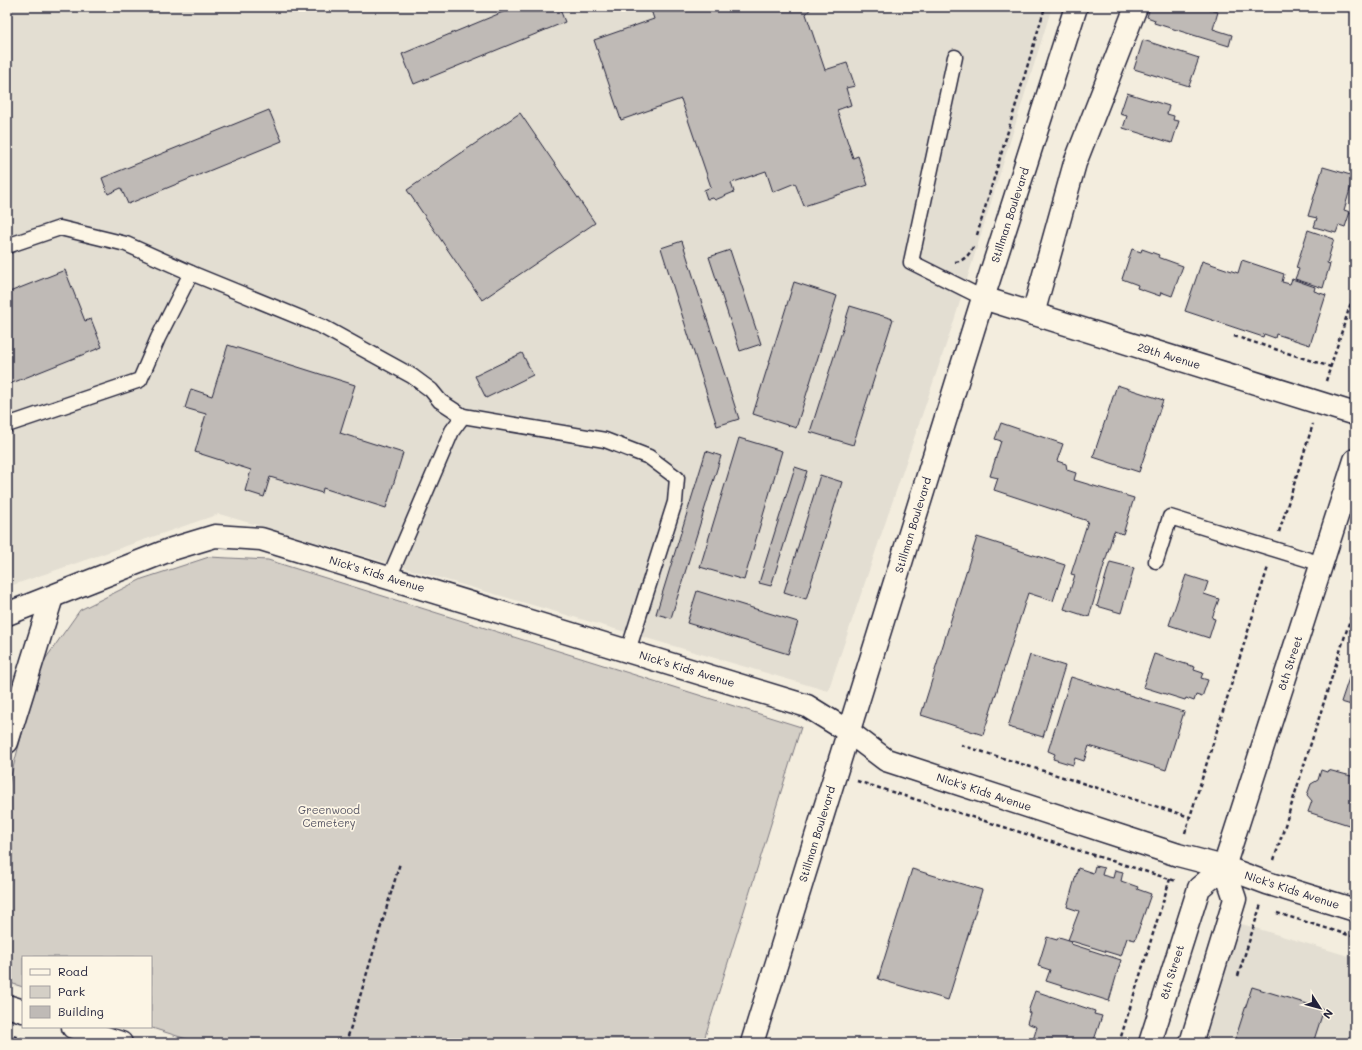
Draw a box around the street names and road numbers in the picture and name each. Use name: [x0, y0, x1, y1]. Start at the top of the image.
street label: Stillman Boulevard: [987, 165, 1032, 264]
street label: 29th Avenue: [1136, 339, 1203, 372]
street label: Stillman Boulevard: [891, 475, 934, 575]
street label: Nick's Kids Avenue: [328, 552, 427, 595]
street label: 8th Street: [1274, 634, 1305, 692]
street label: Nick's Kids Avenue: [638, 647, 737, 690]
street label: Nick's Kids Avenue: [935, 769, 1034, 814]
street label: Stillman Boulevard: [795, 784, 838, 884]
street label: Nick's Kids Avenue: [1243, 867, 1342, 912]
street label: 8th Street: [1156, 943, 1187, 1001]

